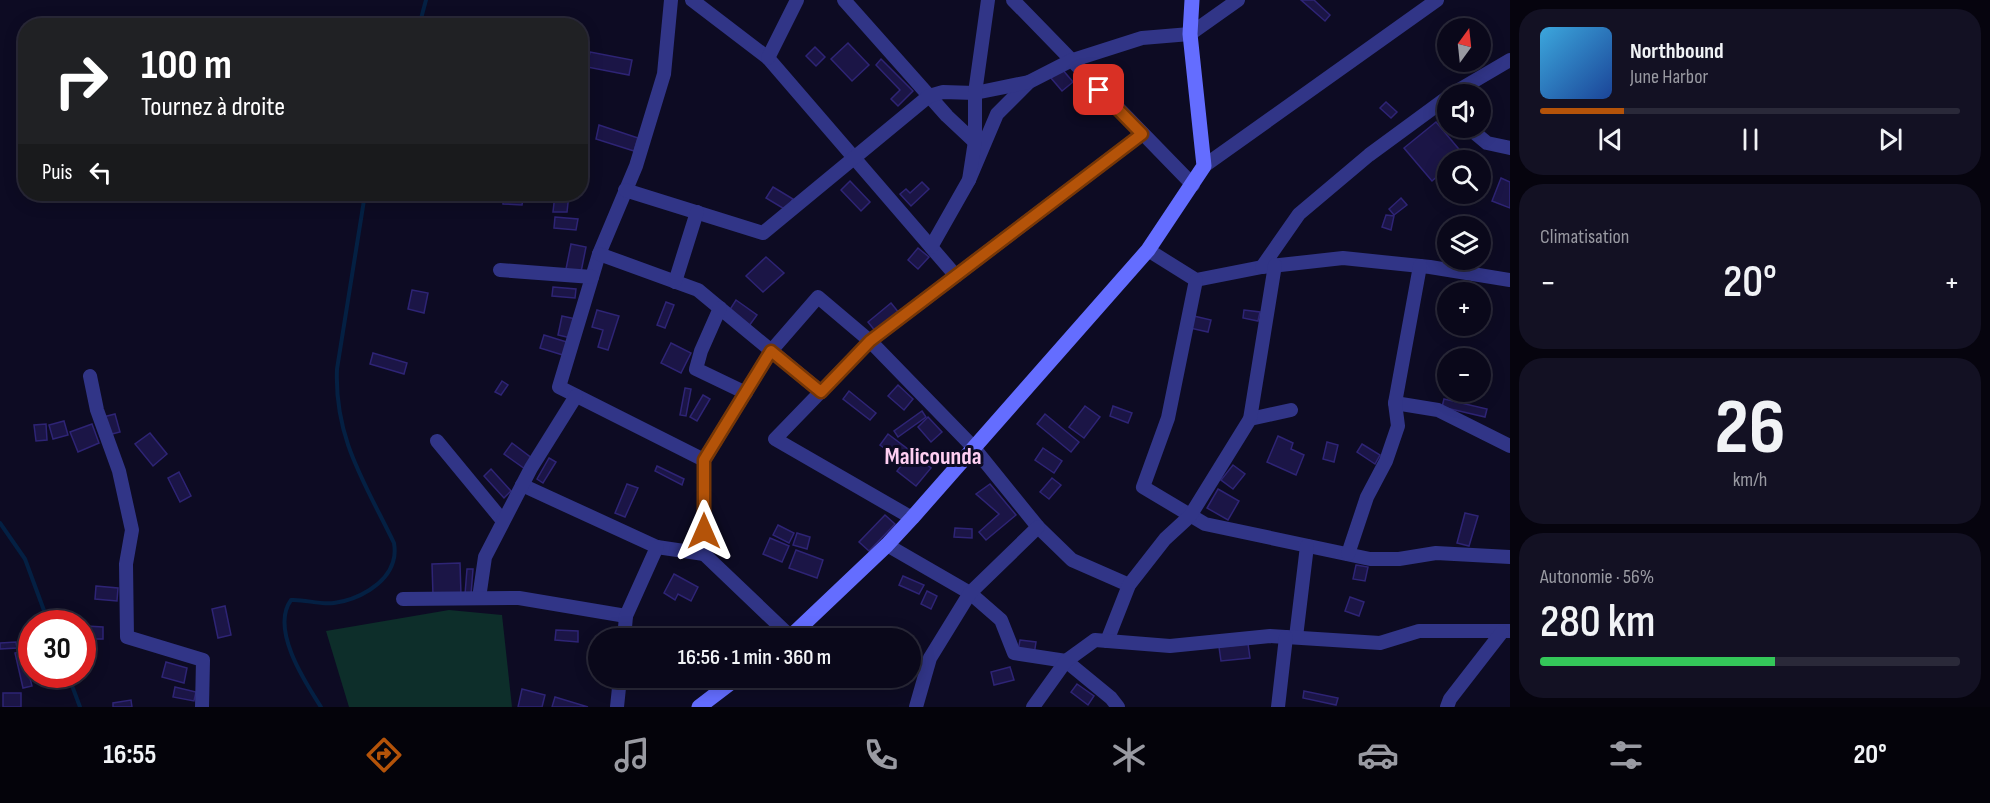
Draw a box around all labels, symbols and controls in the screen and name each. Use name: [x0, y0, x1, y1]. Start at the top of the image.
north arrow: [1437, 18, 1491, 72]
map controls: [1437, 18, 1491, 402]
text: Northbound: [1630, 38, 1724, 65]
text: 100 m: [141, 40, 232, 91]
icon: right: [42, 42, 120, 120]
pin: [1073, 64, 1124, 115]
text: June Harbor: [1630, 65, 1708, 89]
icon: arrive: [1082, 73, 1115, 106]
button: sound: [1437, 84, 1491, 138]
text: Tournez à droite: [141, 91, 285, 123]
icon: previous: [1594, 123, 1627, 156]
icon: pause: [1734, 123, 1767, 156]
icon: next: [1874, 123, 1907, 156]
button: search: [1437, 150, 1491, 204]
icon: left: [84, 156, 117, 189]
text: Puis: [42, 159, 72, 186]
button: layers: [1437, 216, 1491, 270]
text: Climatisation: [1540, 225, 1629, 249]
text: 20°: [1723, 255, 1777, 310]
text: −: [1540, 263, 1556, 303]
text: +: [1944, 263, 1960, 303]
button: +: [1437, 282, 1491, 336]
button: −: [1437, 348, 1491, 402]
text: 26: [1715, 382, 1785, 475]
district label: Malicounda: [884, 442, 982, 471]
text: km/h: [1733, 468, 1767, 492]
position arrow: [672, 499, 736, 563]
text: Autonomie · 56%: [1540, 565, 1654, 589]
text: 280 km: [1540, 595, 1655, 650]
speed limit sign: 30: [18, 610, 96, 688]
text: 16:56 · 1 min · 360 m: [678, 644, 831, 671]
icon: directions: [363, 734, 405, 776]
icon: music: [611, 734, 653, 776]
icon: phone: [860, 734, 902, 776]
icon: climate: [1108, 734, 1150, 776]
icon: car: [1357, 734, 1399, 776]
icon: filters: [1605, 734, 1647, 776]
text: 16:55: [103, 739, 156, 771]
text: 20°: [1854, 739, 1887, 771]

